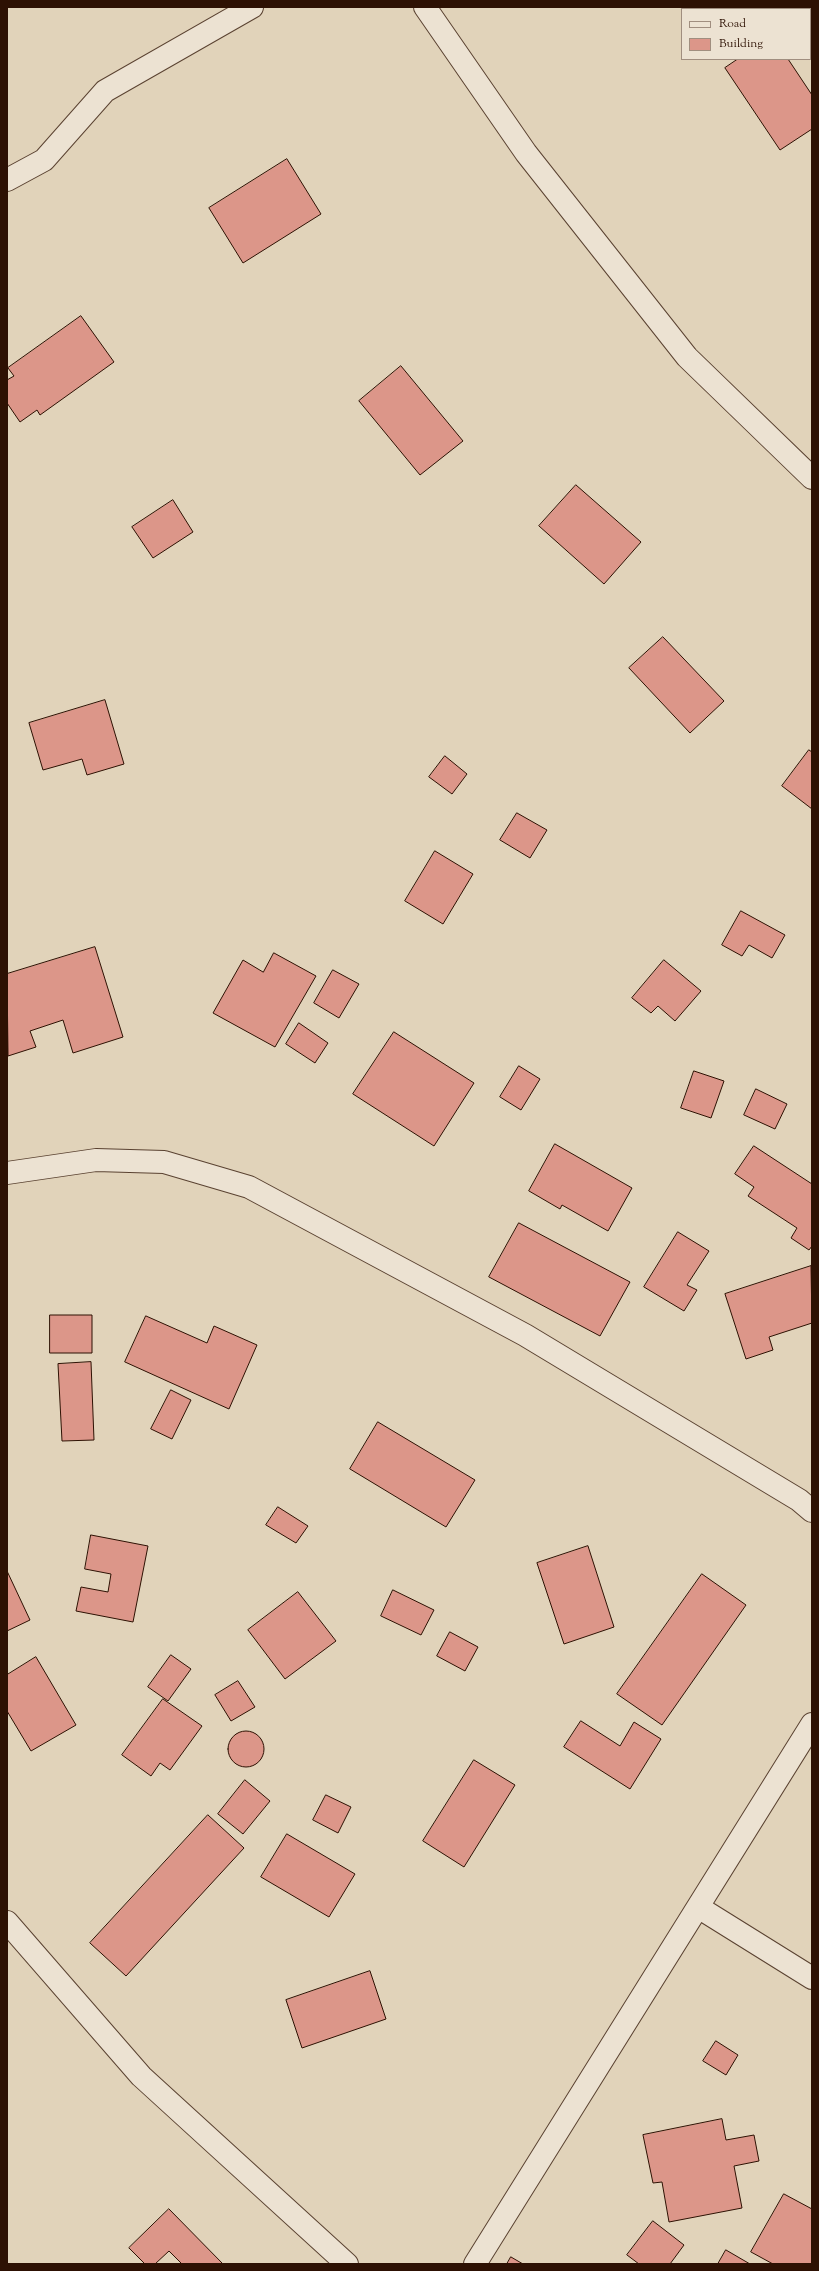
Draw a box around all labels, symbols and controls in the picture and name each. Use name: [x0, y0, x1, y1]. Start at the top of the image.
legend: [681, 8, 811, 60]
text: Road: [719, 15, 746, 33]
text: Building: [719, 35, 763, 53]

